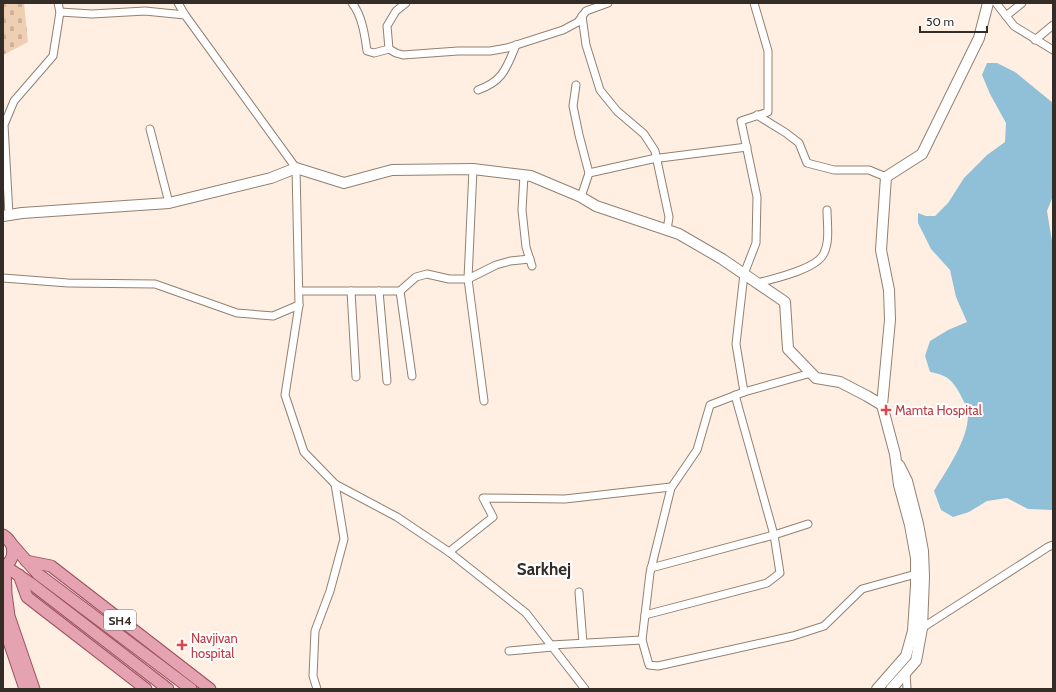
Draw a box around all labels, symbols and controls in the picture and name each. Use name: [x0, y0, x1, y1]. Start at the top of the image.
scale bar: [920, 8, 987, 34]
text: 50 m: [926, 14, 954, 29]
place label: Mamta Hospital: [895, 402, 982, 418]
marker: Mamta Hospital: [880, 404, 892, 416]
district label: Sarkhej: [517, 559, 571, 579]
road number: SH4: [104, 610, 136, 630]
place label: Navjivan hospital: [191, 630, 238, 661]
marker: Navjivan hospital: [176, 639, 188, 651]

